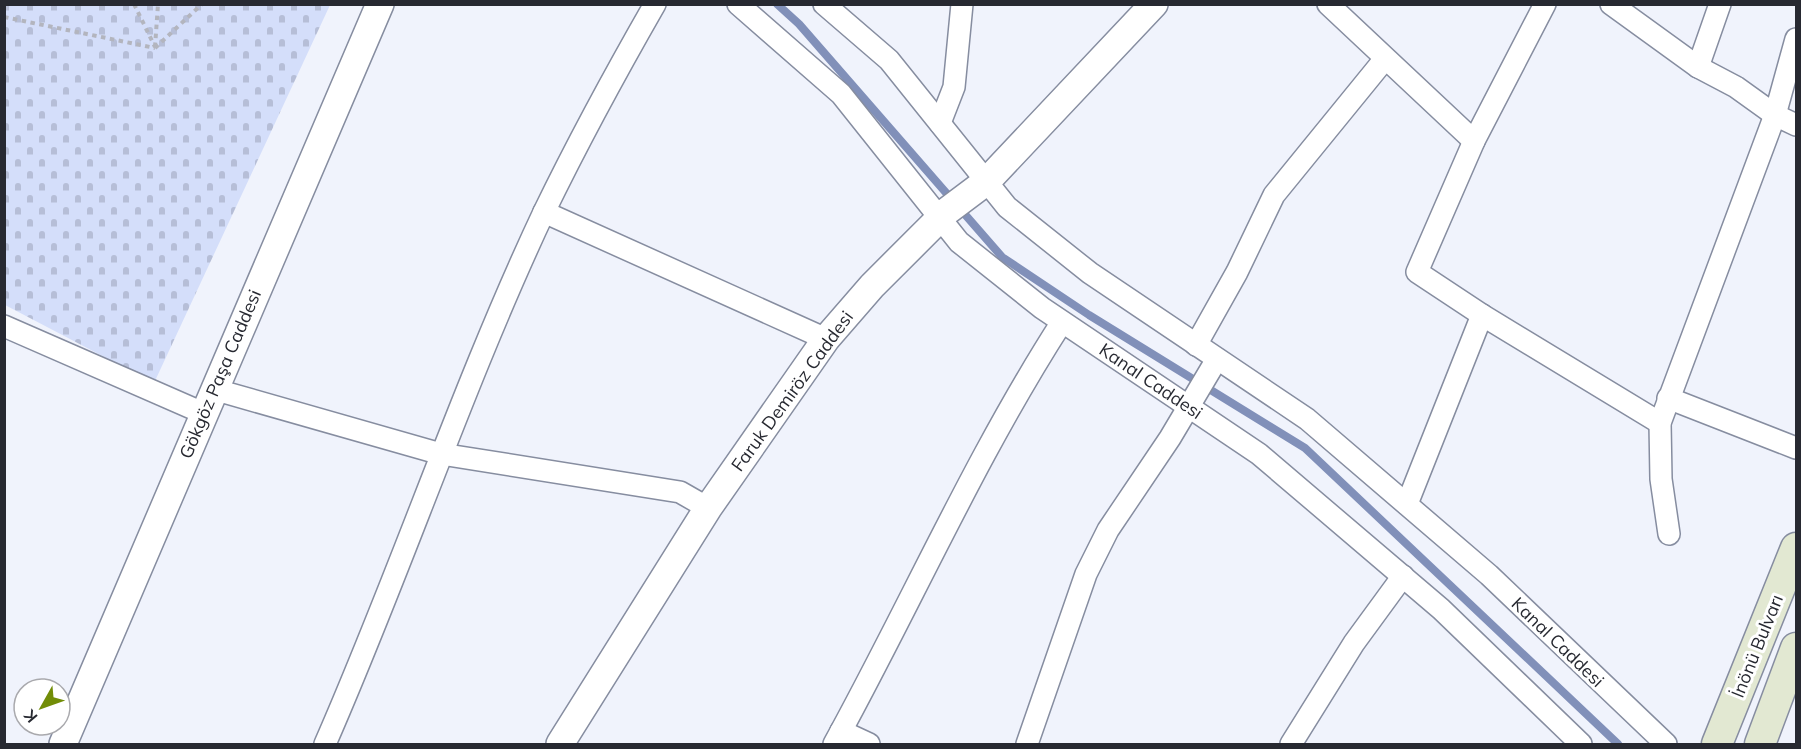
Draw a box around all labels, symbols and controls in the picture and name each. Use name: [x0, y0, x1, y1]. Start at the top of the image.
street label: Gökgöz Paşa Caddesi: [174, 286, 266, 462]
street label: Faruk Demiröz Caddesi: [726, 306, 858, 476]
street label: Kanal Caddesi: [1095, 338, 1207, 424]
street label: İnönü Bulvarı: [1726, 591, 1788, 701]
street label: Kanal Caddesi: [1507, 592, 1609, 692]
north arrow: [12, 677, 72, 737]
text: K: [19, 705, 42, 727]

